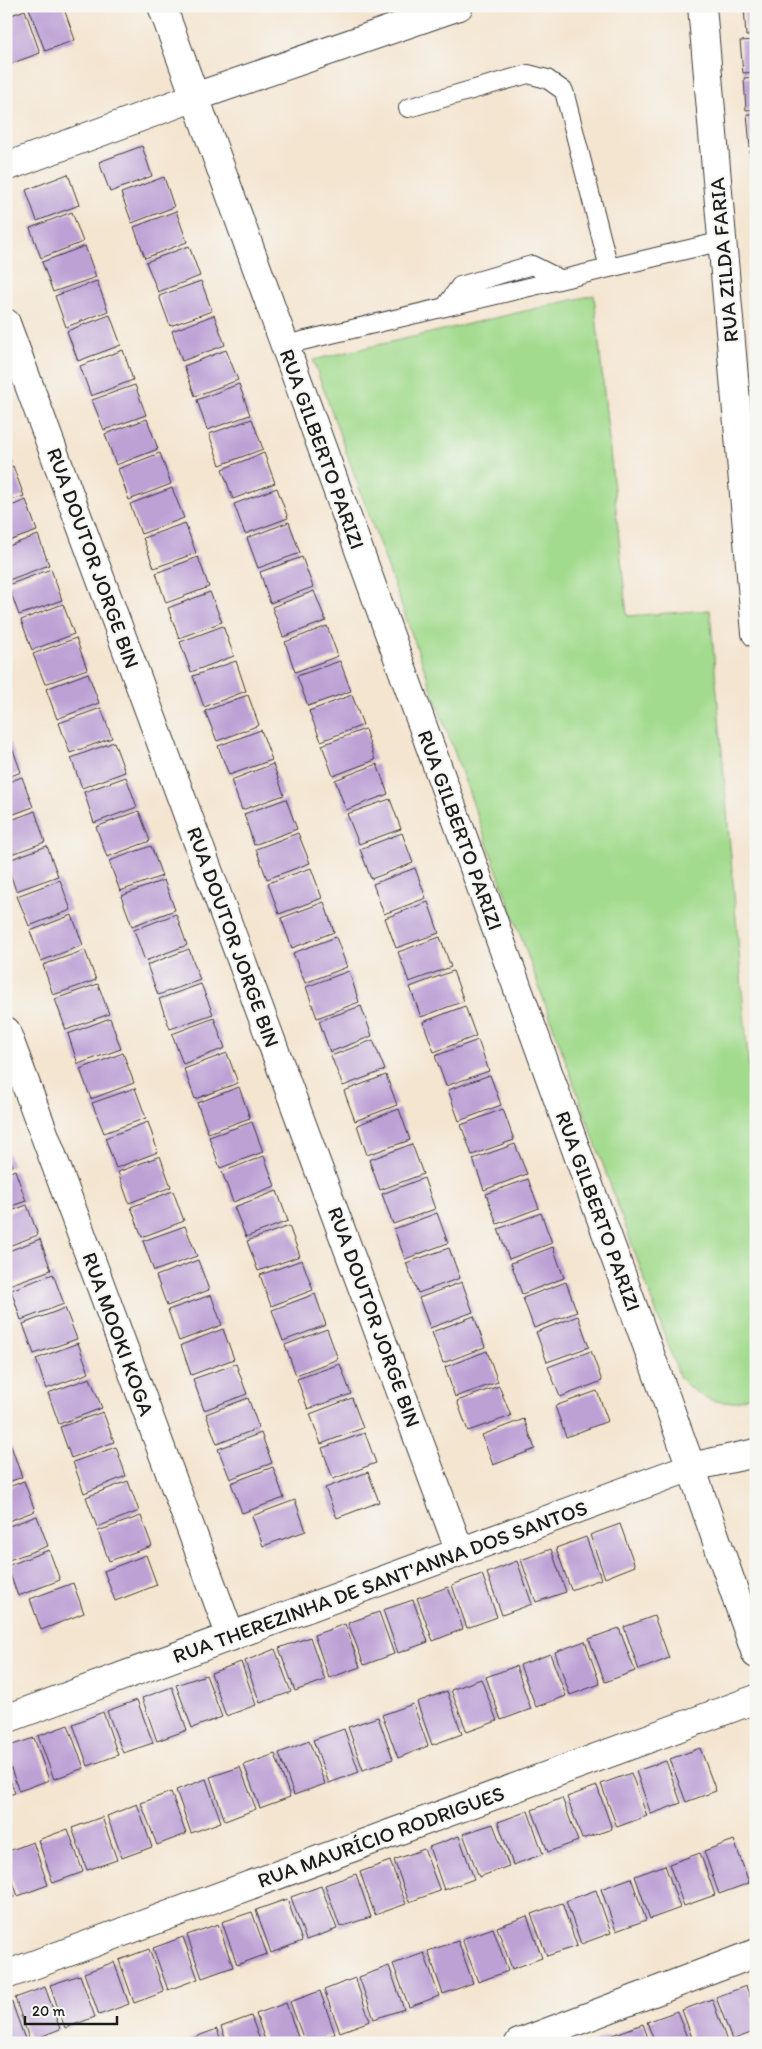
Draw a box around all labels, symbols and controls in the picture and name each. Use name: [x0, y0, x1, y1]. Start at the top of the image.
street label: RUA ZILDA FARIA: [704, 176, 743, 344]
street label: RUA GILBERTO PARIZI: [275, 345, 370, 552]
street label: RUA DOUTOR JORGE BIN: [42, 444, 145, 672]
street label: RUA GILBERTO PARIZI: [413, 726, 508, 933]
street label: RUA DOUTOR JORGE BIN: [182, 823, 285, 1051]
street label: RUA GILBERTO PARIZI: [551, 1107, 646, 1314]
street label: RUA DOUTOR JORGE BIN: [323, 1203, 426, 1431]
street label: RUA MOOKI KOGA: [77, 1249, 160, 1420]
street label: RUA THEREZINHA DE SANT'ANNA DOS SANTOS: [169, 1495, 590, 1668]
street label: RUA MAURÍCIO RODRIGUES: [254, 1780, 508, 1893]
scale bar: [25, 1994, 118, 2026]
text: 20 m: [32, 2002, 66, 2020]

